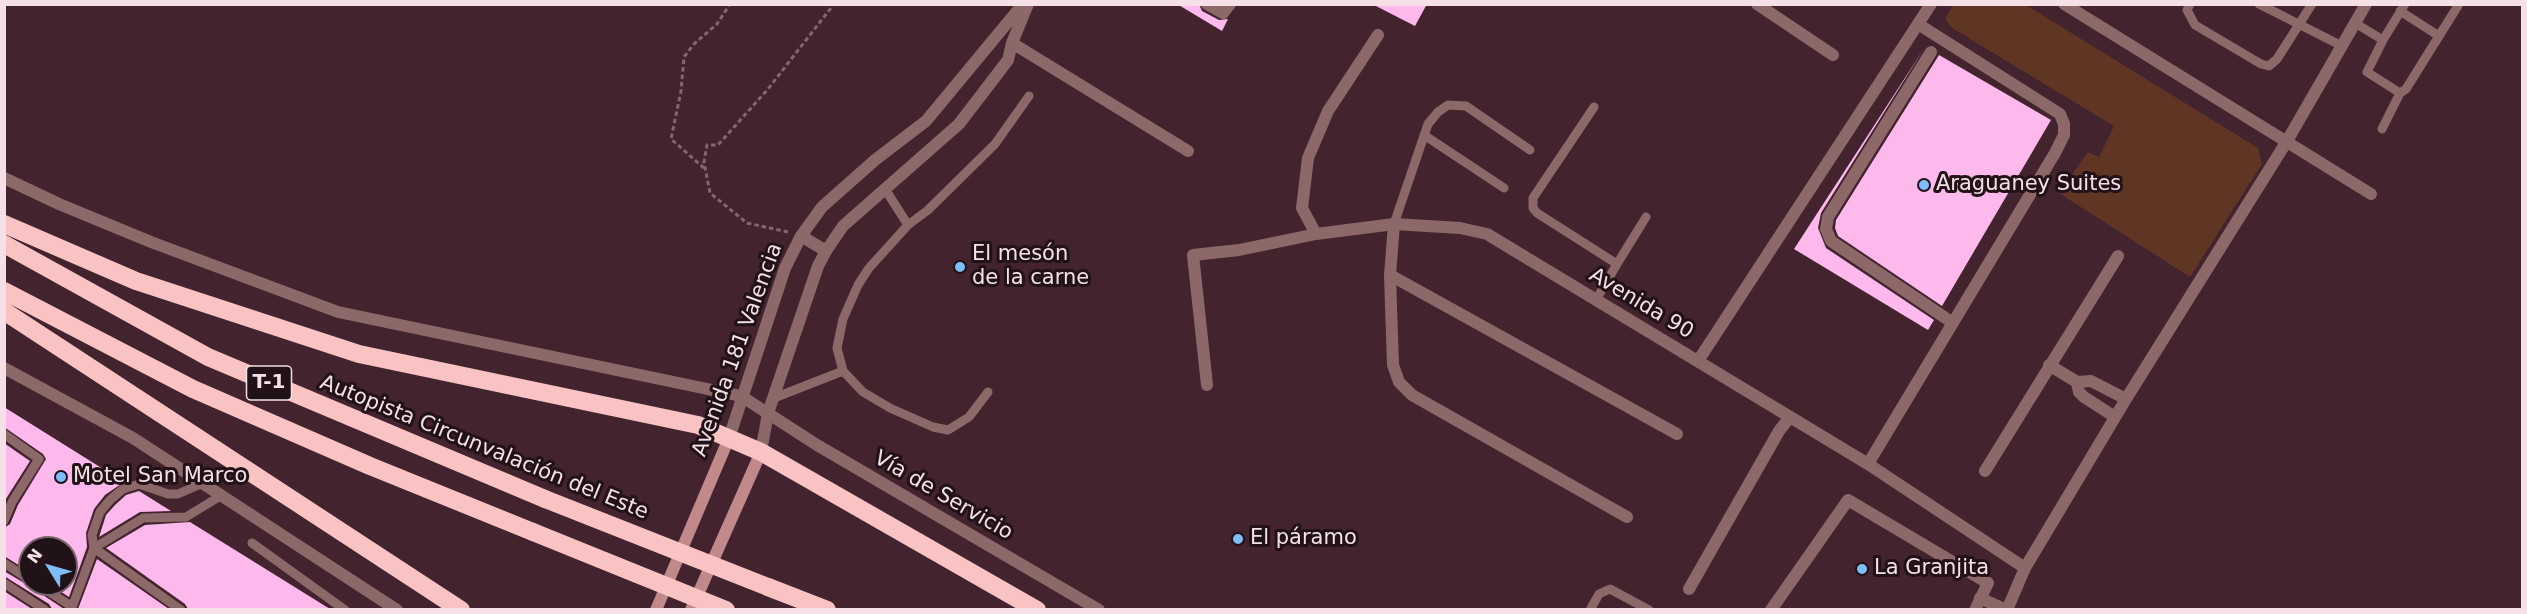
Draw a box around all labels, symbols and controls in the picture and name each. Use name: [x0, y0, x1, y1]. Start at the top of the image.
place label: Araguaney Suites: [1936, 172, 2121, 198]
marker: Araguaney Suites: [1917, 178, 1931, 192]
street label: Avenida 181 Valencia: [688, 240, 788, 460]
place label: El mesón de la carne: [972, 242, 1089, 292]
marker: El mesón de la carne: [953, 260, 967, 274]
street label: Avenida 90: [1584, 263, 1698, 345]
road number: T-1: [246, 366, 292, 400]
street label: Autopista Circunvalación del Este: [316, 370, 652, 526]
street label: Vía de Servicio: [869, 446, 1017, 546]
place label: Motel San Marco: [73, 464, 247, 490]
marker: Motel San Marco: [54, 470, 68, 484]
place label: El páramo: [1250, 526, 1357, 552]
marker: El páramo: [1231, 532, 1245, 546]
north arrow: [18, 536, 78, 596]
text: N: [23, 545, 46, 567]
place label: La Granjita: [1874, 556, 1989, 582]
marker: La Granjita: [1855, 562, 1869, 576]

